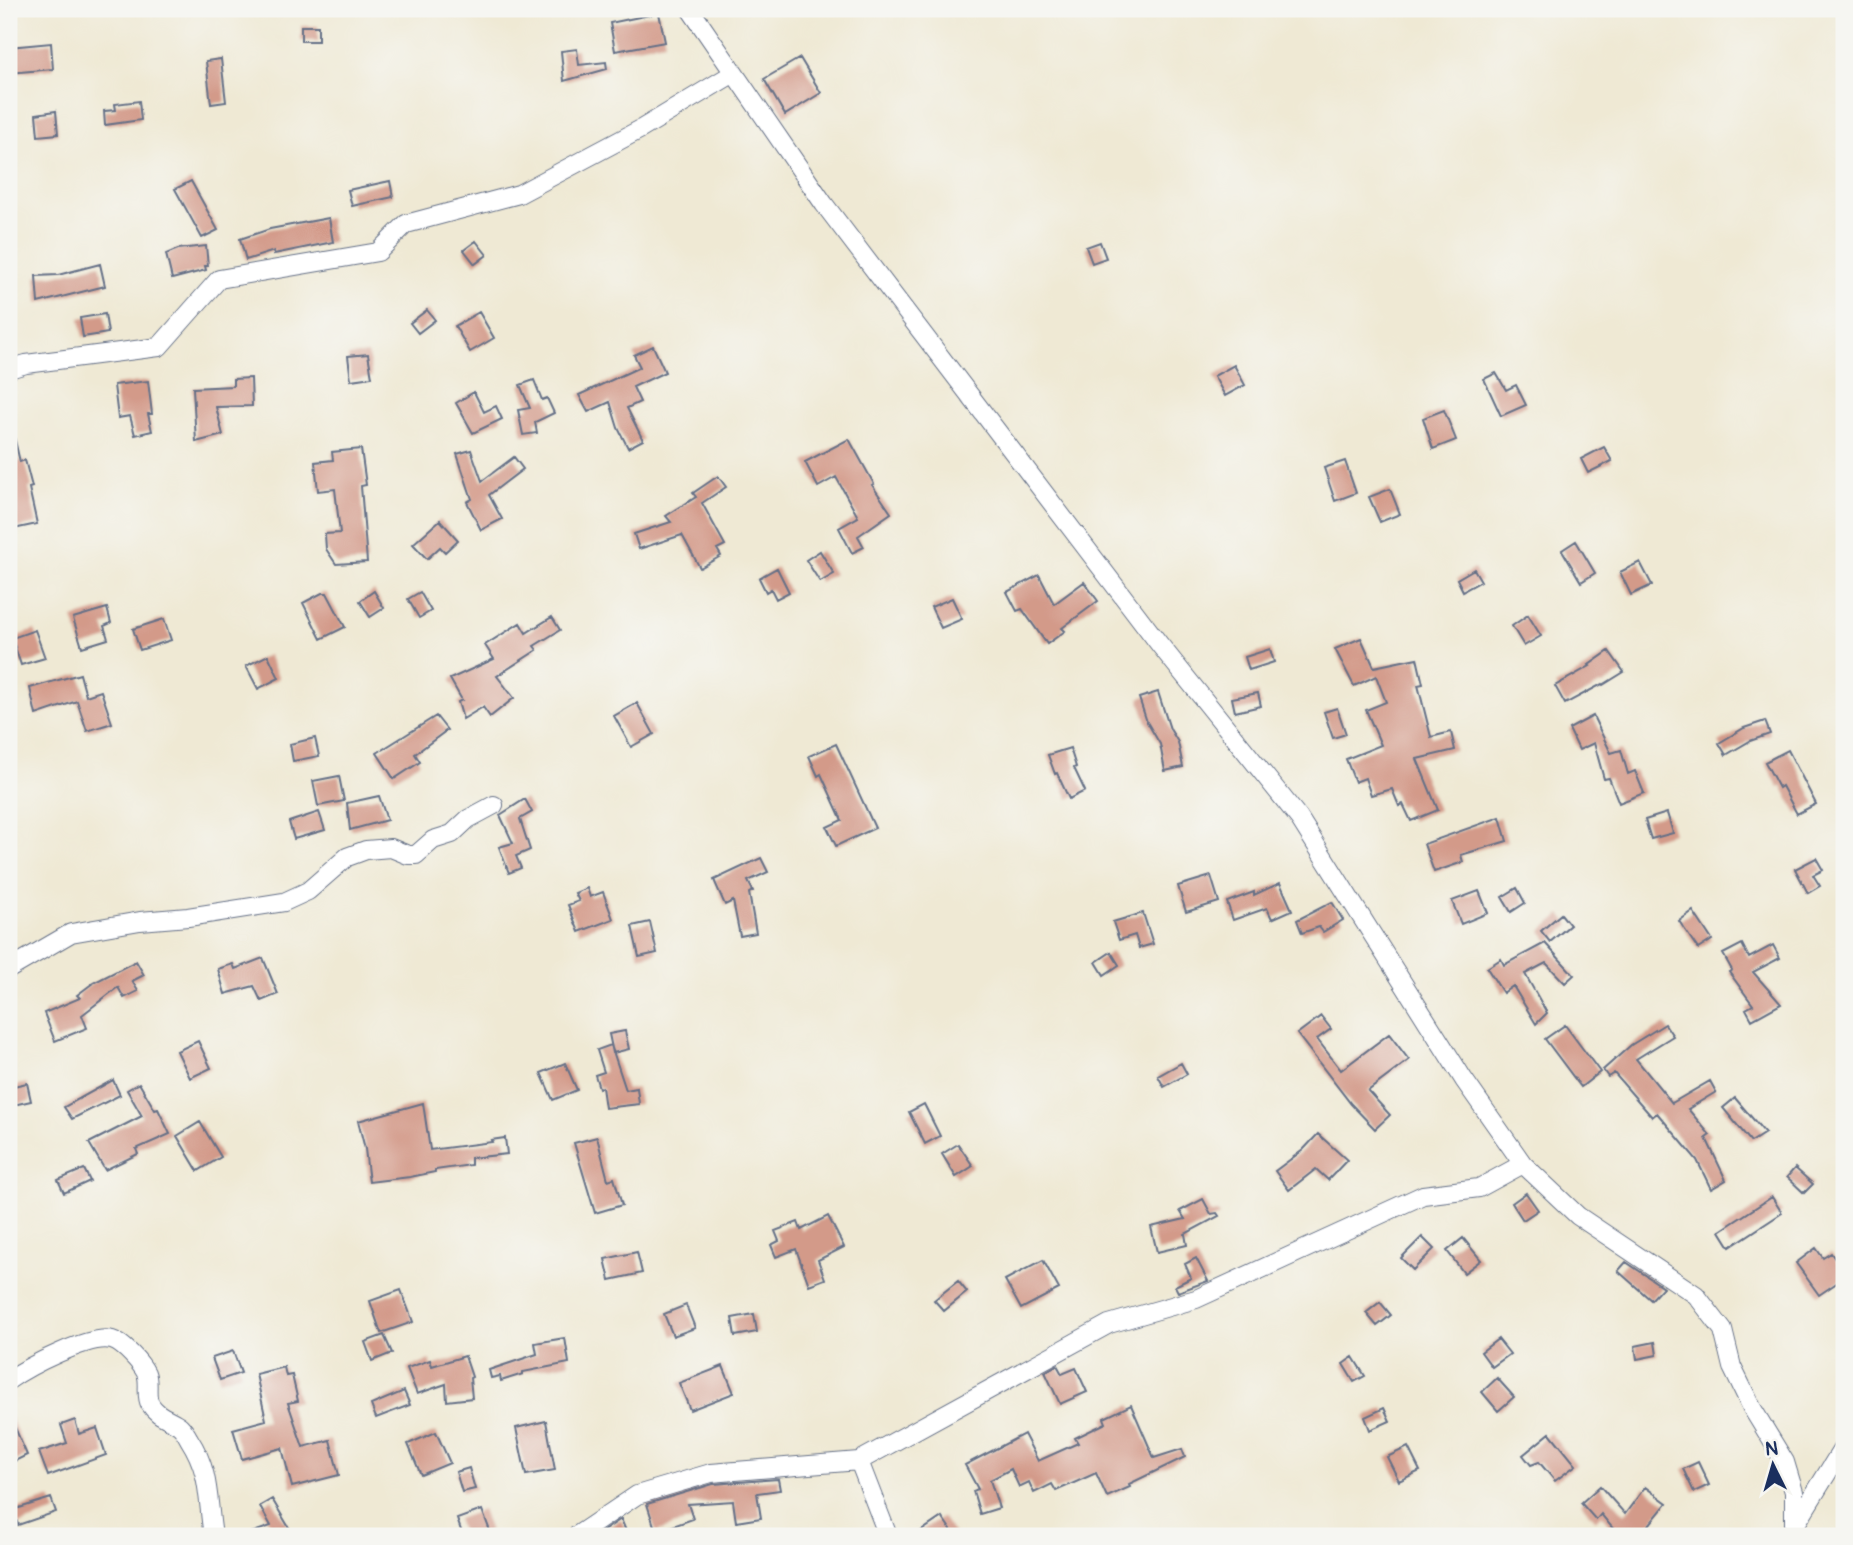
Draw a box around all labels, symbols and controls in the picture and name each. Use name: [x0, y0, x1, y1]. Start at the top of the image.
north arrow: [1738, 1430, 1808, 1500]
text: N: [1764, 1437, 1779, 1462]

